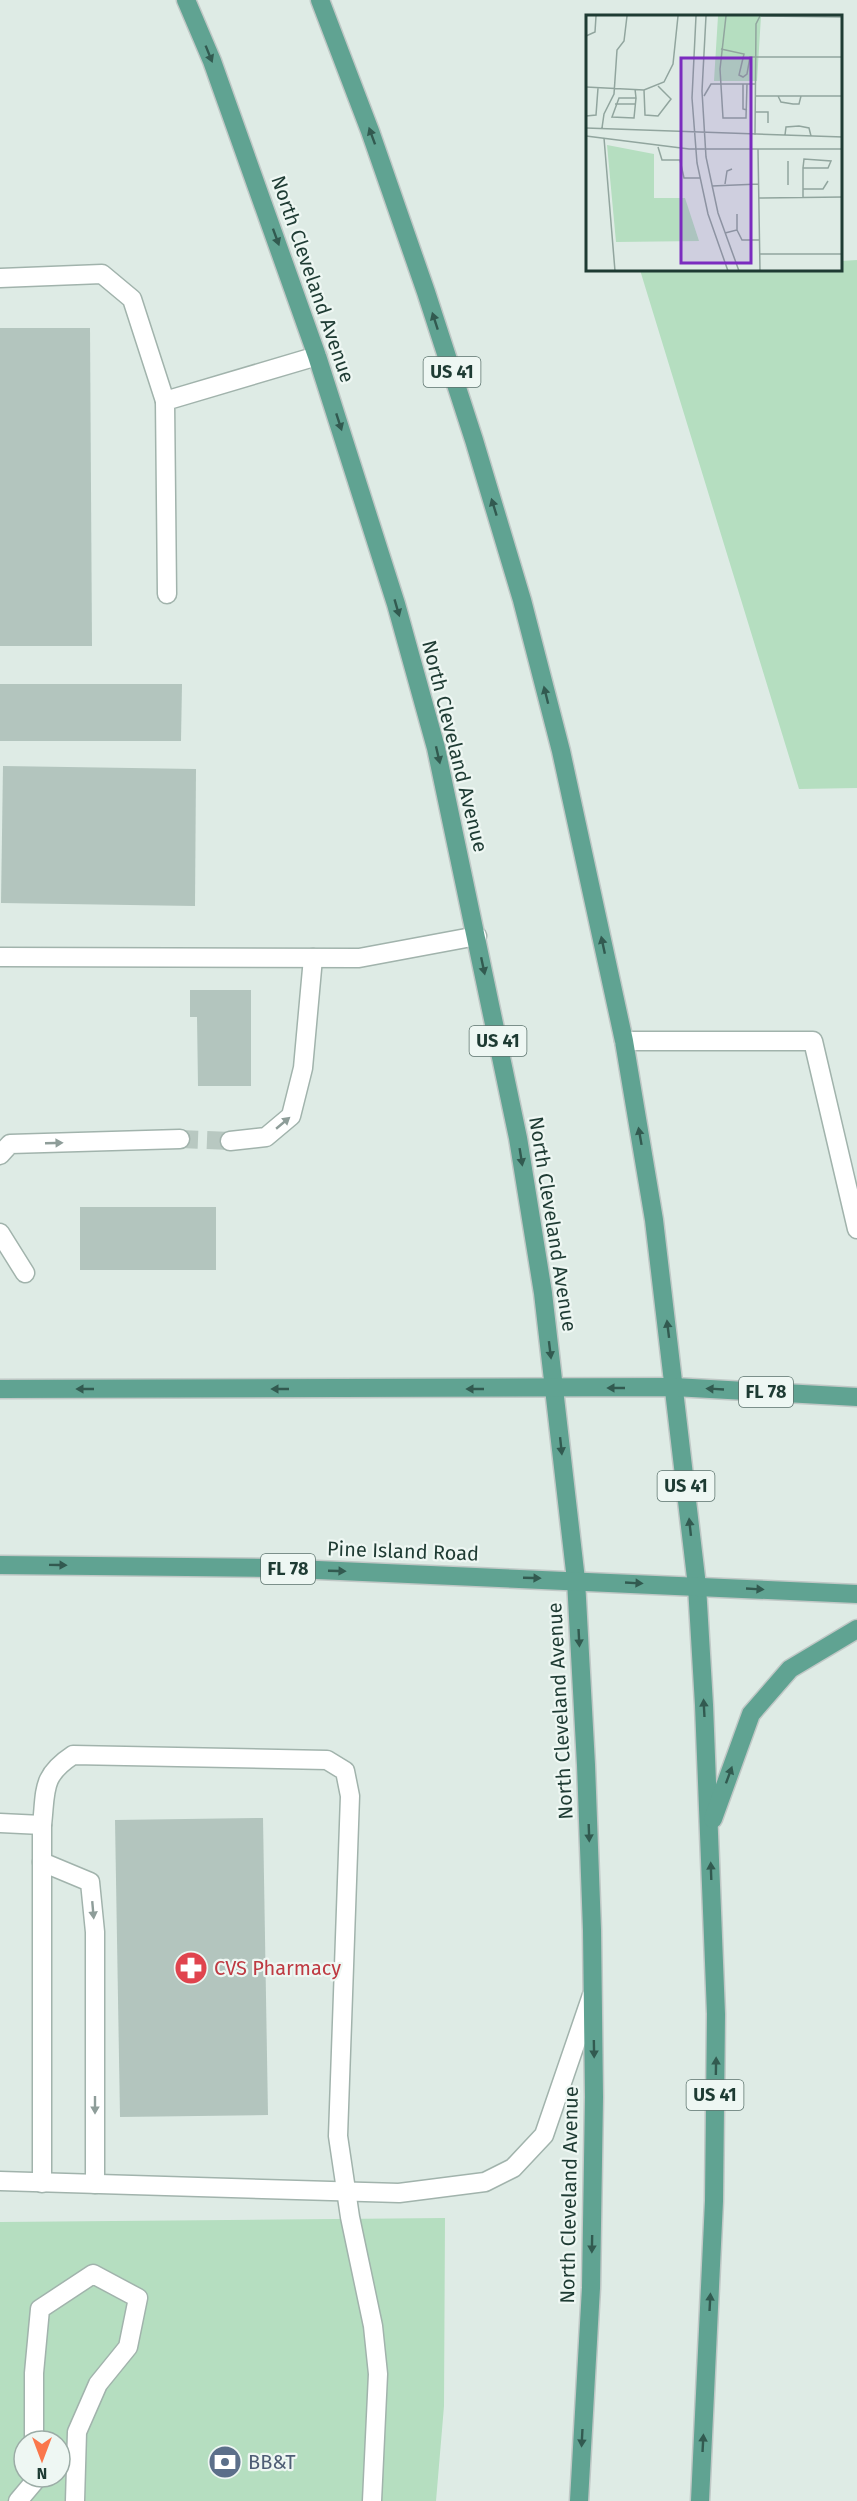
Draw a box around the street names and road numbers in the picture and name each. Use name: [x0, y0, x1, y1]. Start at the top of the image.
street label: North Cleveland Avenue: [266, 172, 360, 386]
road number: US 41: [424, 357, 480, 387]
street label: North Cleveland Avenue: [417, 638, 493, 854]
road number: US 41: [470, 1026, 526, 1056]
street label: North Cleveland Avenue: [524, 1115, 582, 1333]
road number: FL 78: [739, 1377, 793, 1407]
road number: US 41: [658, 1471, 714, 1501]
street label: Pine Island Road: [327, 1536, 479, 1566]
road number: FL 78: [261, 1554, 315, 1584]
street label: North Cleveland Avenue: [542, 1602, 578, 1820]
road number: US 41: [686, 2080, 744, 2110]
street label: North Cleveland Avenue: [555, 2086, 583, 2304]

